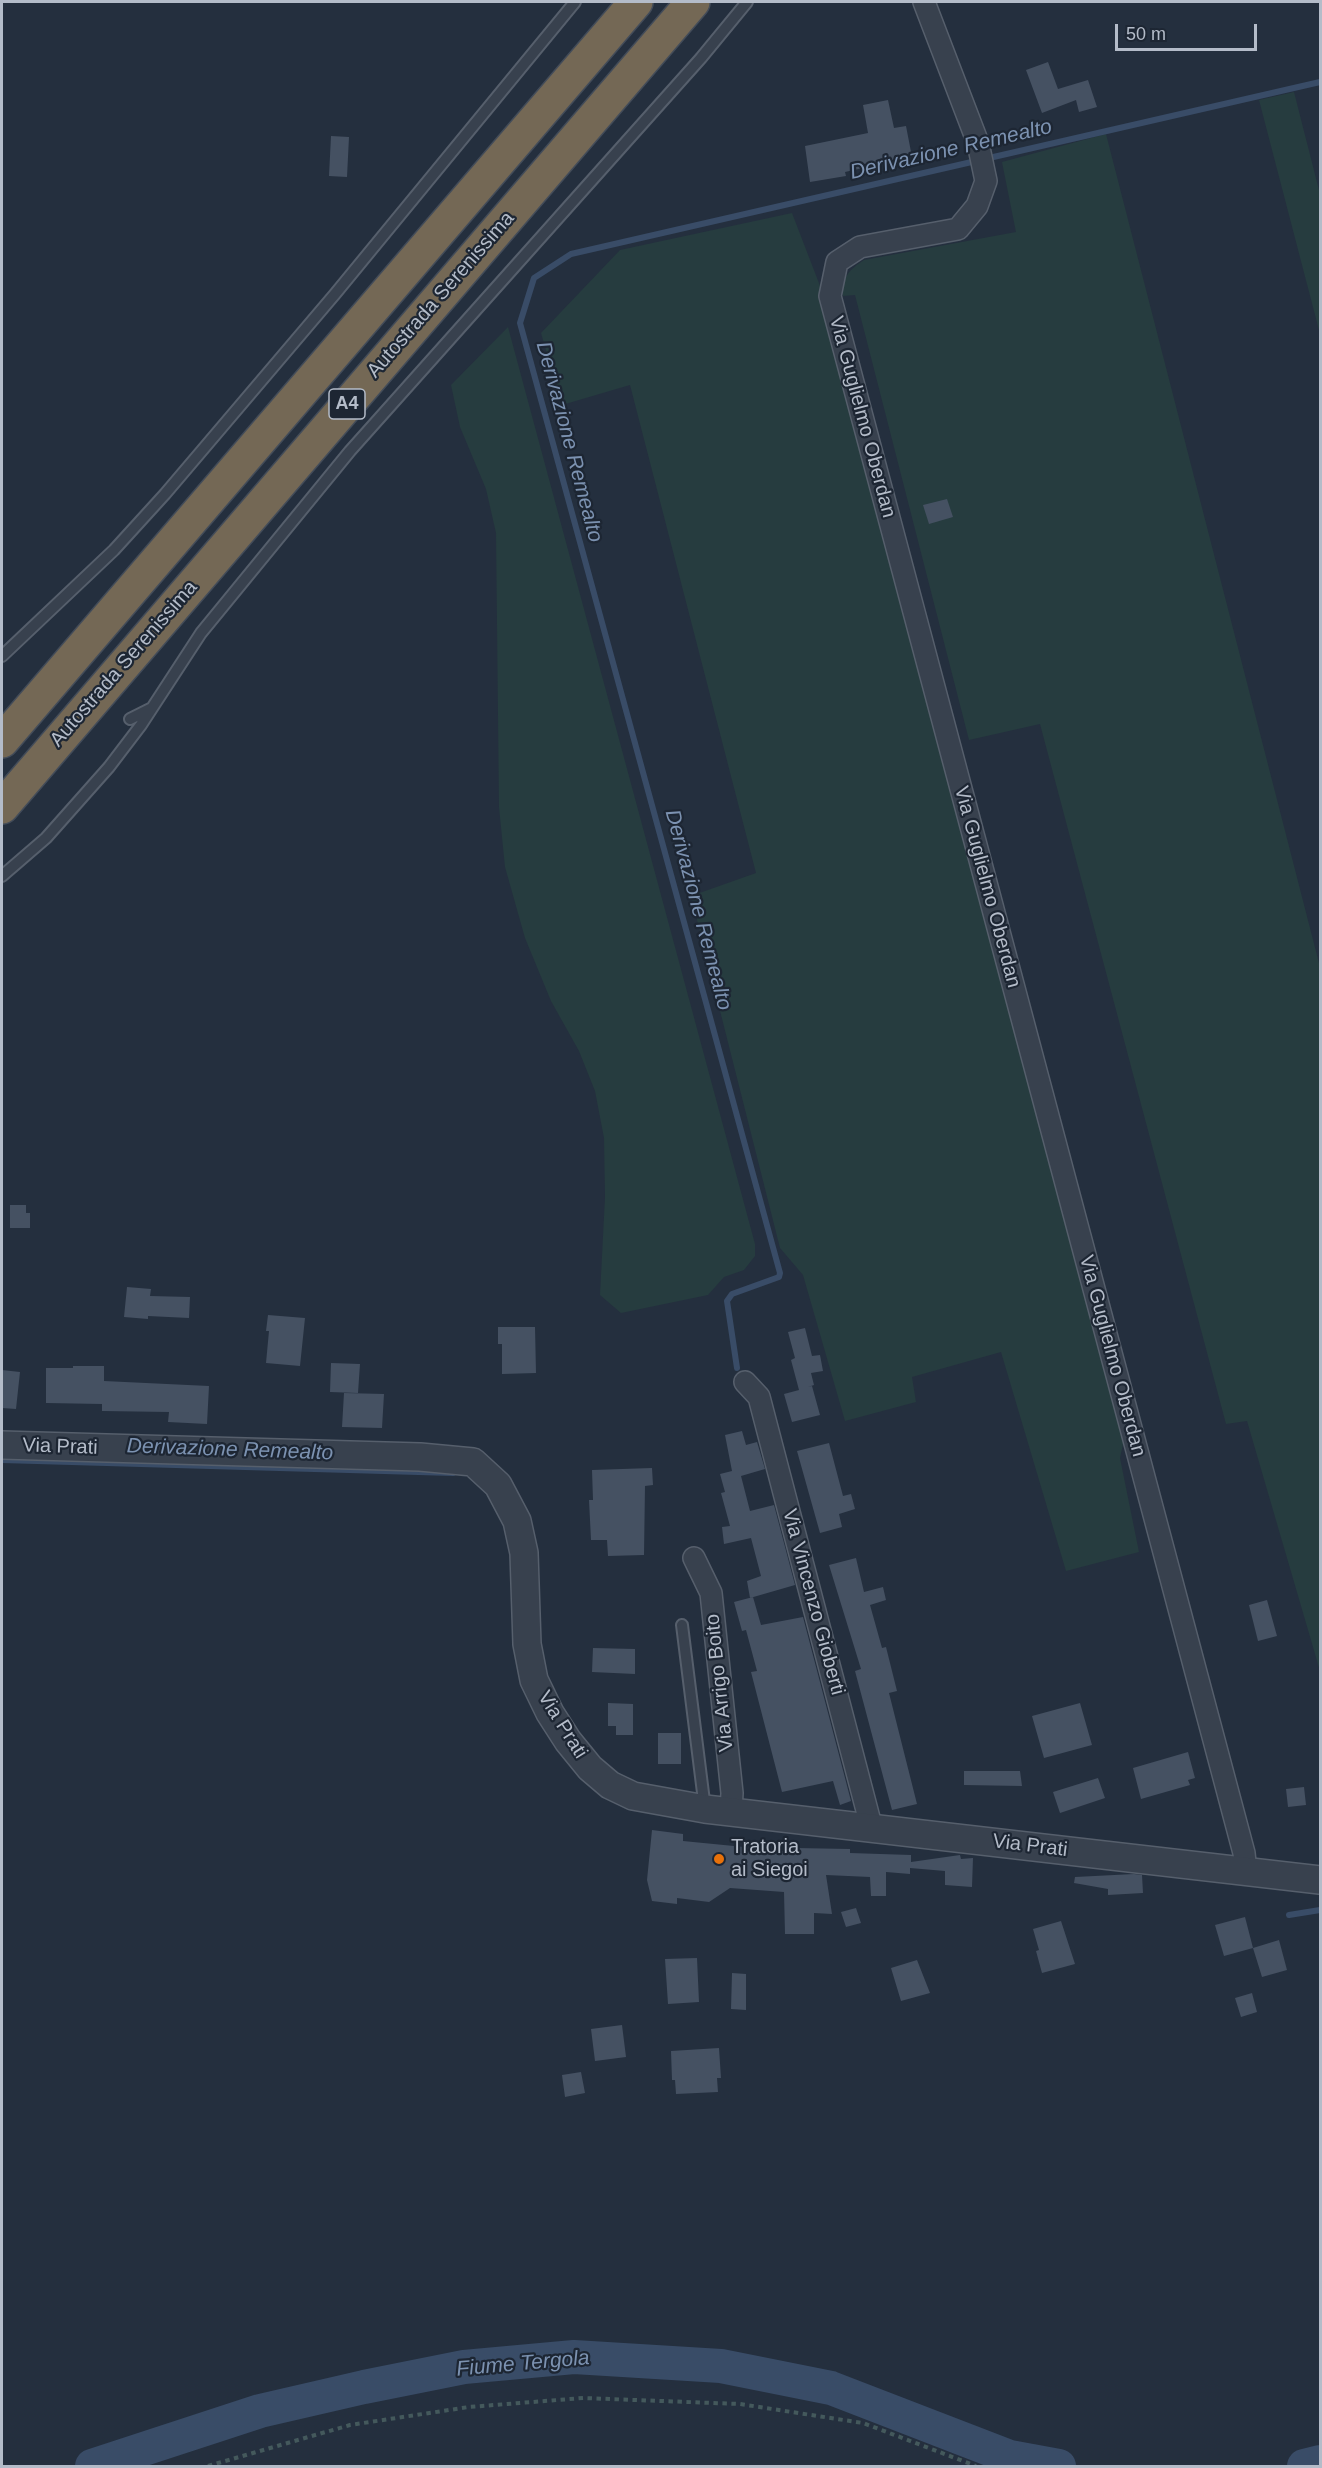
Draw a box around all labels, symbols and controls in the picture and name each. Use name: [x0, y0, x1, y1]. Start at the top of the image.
scale bar: [1118, 12, 1260, 50]
text: 50 m: [1126, 24, 1166, 44]
water label: Derivazione Remealto: [848, 114, 1054, 186]
street label: Autostrada Serenissima: [362, 207, 520, 383]
street label: Via Guglielmo Oberdan: [824, 314, 900, 520]
water label: Derivazione Remealto: [530, 339, 608, 545]
road number: A4: [329, 389, 365, 419]
street label: Autostrada Serenissima: [45, 576, 203, 752]
street label: Via Guglielmo Oberdan: [949, 784, 1025, 990]
water label: Derivazione Remealto: [659, 807, 737, 1013]
street label: Via Guglielmo Oberdan: [1074, 1253, 1150, 1459]
street label: Via Prati: [22, 1434, 98, 1460]
water label: Derivazione Remealto: [126, 1434, 334, 1466]
street label: Via Vincenzo Gioberti: [777, 1506, 849, 1698]
street label: Via Arrigo Boito: [701, 1613, 739, 1753]
street label: Via Prati: [532, 1687, 592, 1763]
street label: Via Prati: [991, 1830, 1069, 1862]
place label: Tratoria ai Siegoi: [731, 1835, 808, 1882]
marker: Tratoria ai Siegoi: [712, 1852, 726, 1866]
water label: Fiume Tergola: [455, 2346, 591, 2382]

